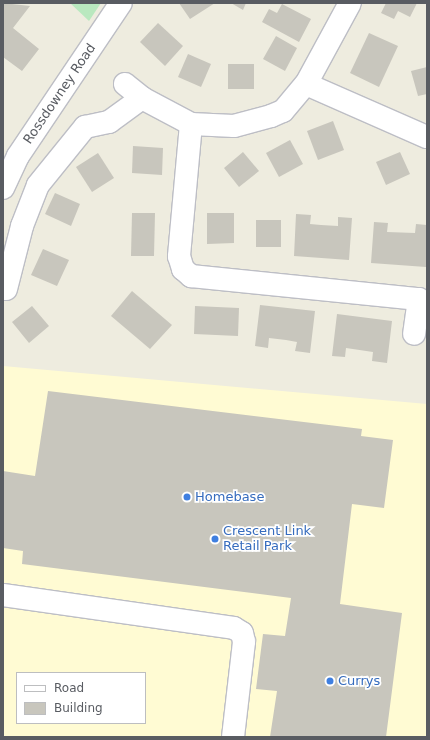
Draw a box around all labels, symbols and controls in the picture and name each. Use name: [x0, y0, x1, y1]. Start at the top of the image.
street label: Rossdowney Road: [21, 41, 99, 147]
place label: Homebase: [195, 489, 264, 505]
marker: Homebase: [182, 492, 192, 502]
place label: Crescent Link Retail Park: [223, 524, 311, 555]
marker: Crescent Link Retail Park: [210, 534, 220, 544]
legend: [16, 672, 146, 724]
place label: Currys: [338, 673, 380, 689]
marker: Currys: [325, 676, 335, 686]
text: Road: [54, 681, 84, 695]
text: Building: [54, 701, 103, 715]

